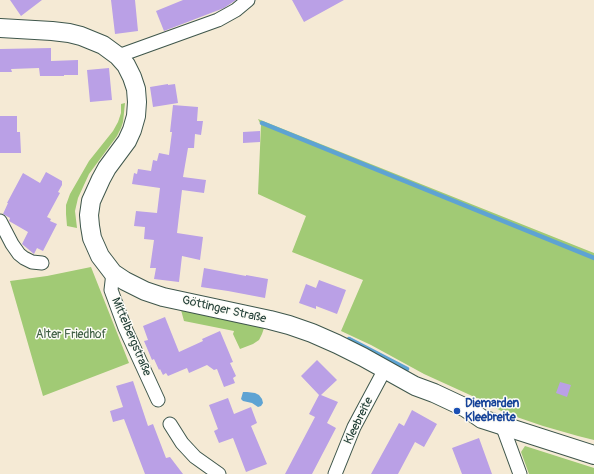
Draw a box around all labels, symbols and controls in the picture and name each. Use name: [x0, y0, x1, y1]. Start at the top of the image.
street label: Göttinger Straße: [180, 293, 268, 327]
street label: Mittelbergstraße: [108, 296, 154, 378]
park label: Alter Friedhof: [36, 328, 106, 342]
street label: Kleebreite: [341, 395, 377, 447]
place label: Diemarden Kleebreite: [465, 397, 519, 425]
marker: Diemarden Kleebreite: [452, 406, 462, 416]

